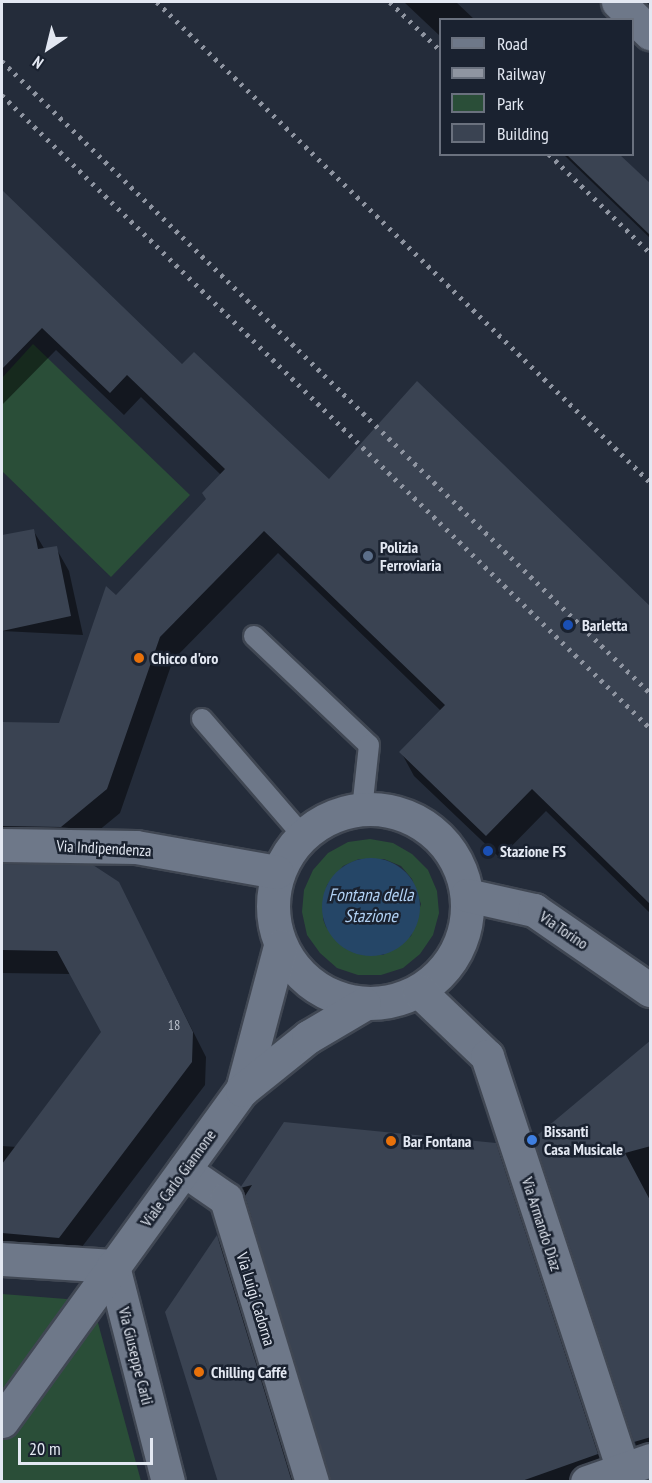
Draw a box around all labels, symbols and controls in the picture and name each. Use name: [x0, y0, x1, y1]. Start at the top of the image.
north arrow: [18, 18, 78, 78]
legend: [439, 18, 634, 156]
text: Road: [497, 32, 528, 55]
text: N: [28, 52, 47, 73]
text: Railway: [497, 62, 546, 85]
text: Park: [497, 92, 524, 115]
text: Building: [497, 122, 549, 145]
place label: Polizia Ferroviaria: [380, 537, 441, 575]
marker: Polizia Ferroviaria: [361, 549, 375, 563]
place label: Barletta: [582, 615, 628, 635]
marker: Barletta: [559, 616, 577, 634]
place label: Chicco d'oro: [151, 648, 218, 668]
marker: Chicco d'oro: [132, 651, 146, 665]
street label: Via Indipendenza: [56, 836, 152, 860]
place label: Stazione FS: [500, 841, 566, 861]
marker: Stazione FS: [481, 844, 495, 858]
water label: Fontana della Stazione: [329, 885, 413, 928]
street label: Via Torino: [536, 907, 592, 953]
house number: 18: [168, 1017, 180, 1033]
place label: Bissanti Casa Musicale: [544, 1121, 623, 1159]
street label: Viale Carlo Giannone: [136, 1126, 220, 1230]
place label: Bar Fontana: [403, 1131, 471, 1151]
marker: Bissanti Casa Musicale: [525, 1133, 539, 1147]
marker: Bar Fontana: [384, 1134, 398, 1148]
street label: Via Armando Diaz: [518, 1175, 566, 1273]
street label: Via Luigi Cadorna: [233, 1250, 279, 1348]
street label: Via Giuseppe Carli: [115, 1305, 157, 1407]
place label: Chilling Caffé: [211, 1362, 287, 1382]
marker: Chilling Caffé: [192, 1365, 206, 1379]
scale bar: [21, 1426, 156, 1464]
text: 20 m: [29, 1437, 61, 1460]

